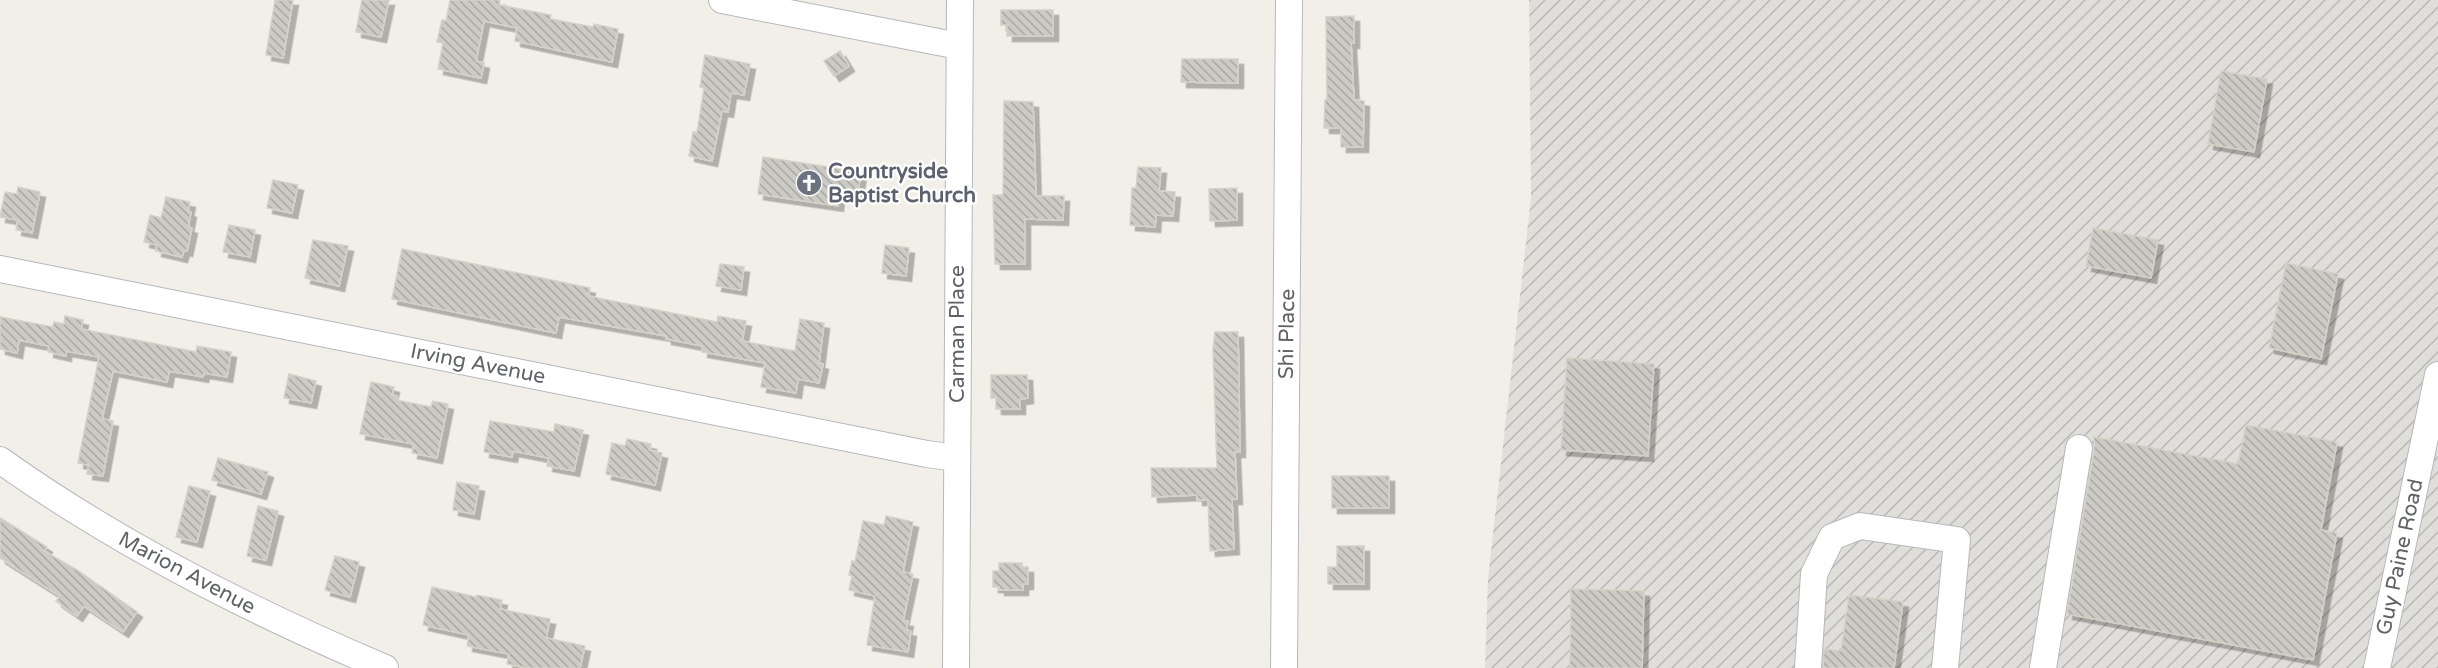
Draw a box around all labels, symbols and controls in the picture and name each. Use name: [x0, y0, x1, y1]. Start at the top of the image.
place label: Countryside Baptist Church: [828, 159, 976, 208]
church icon: Countryside Baptist Church: [794, 168, 824, 198]
street label: Carman Place: [945, 265, 970, 403]
street label: Shi Place: [1274, 289, 1300, 379]
street label: Irving Avenue: [408, 339, 548, 389]
street label: Guy Paine Road: [2371, 477, 2429, 637]
street label: Marion Avenue: [114, 526, 260, 620]

